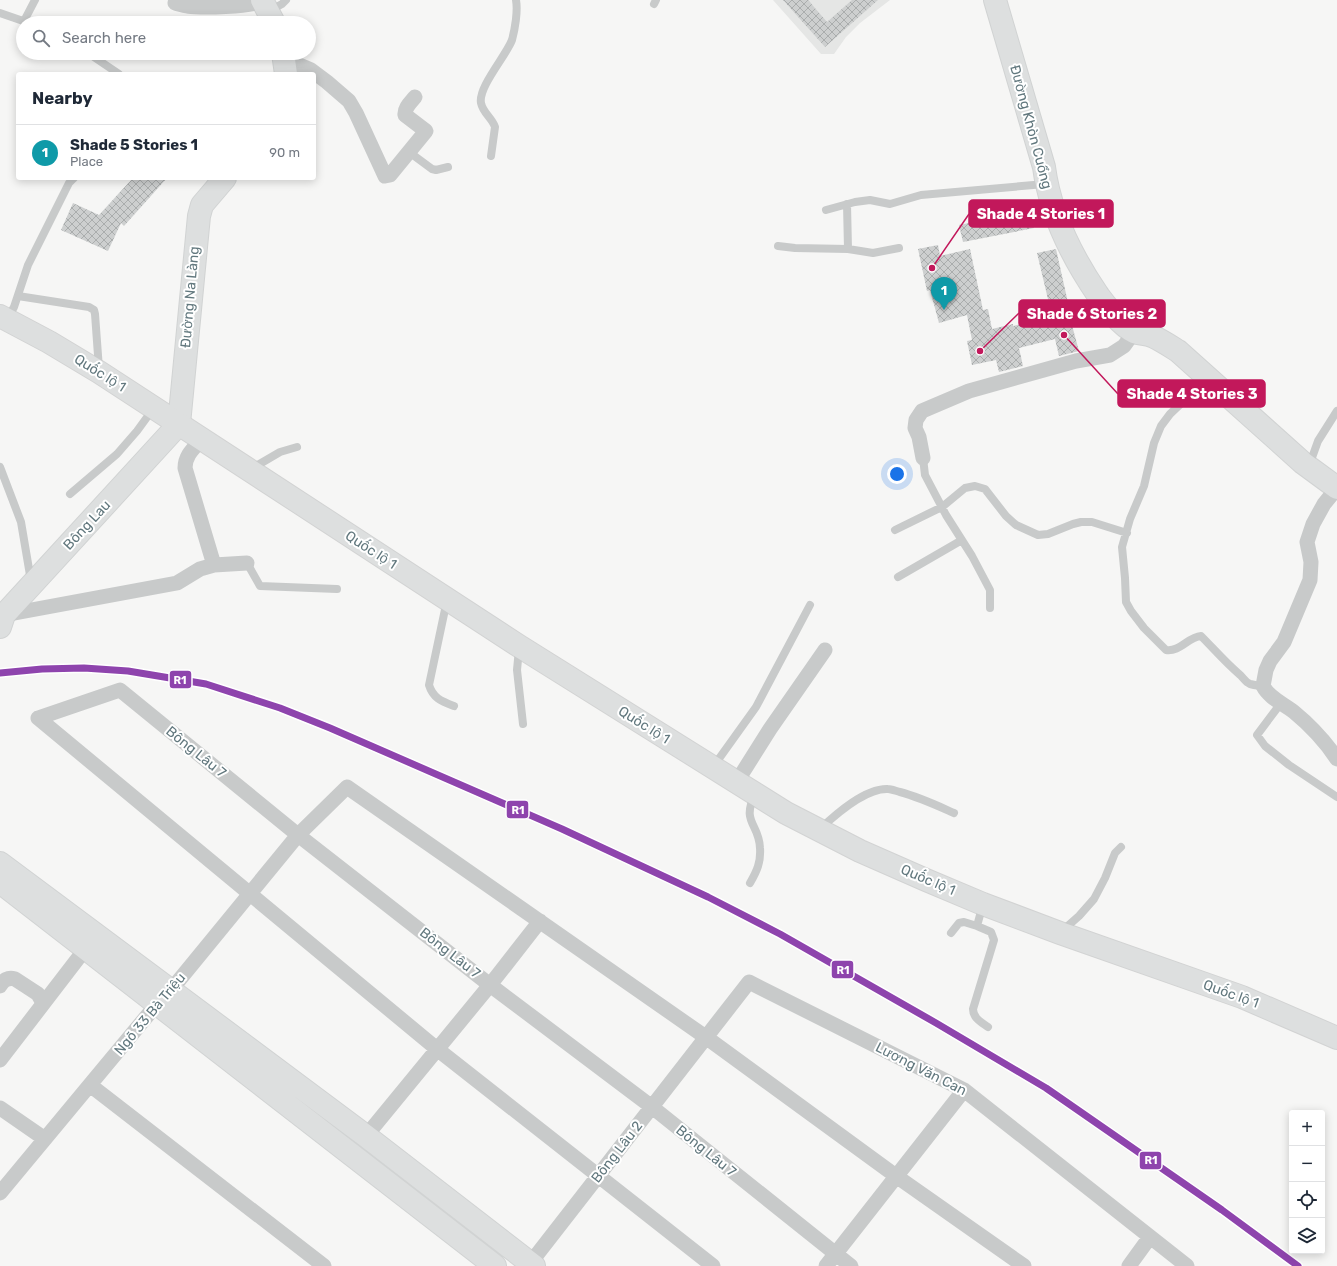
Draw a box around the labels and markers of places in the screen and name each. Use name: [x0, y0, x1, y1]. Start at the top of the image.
callout: Shade 4 Stories 1: [969, 200, 1113, 227]
pin: 1: [931, 277, 957, 310]
callout: Shade 6 Stories 2: [1019, 300, 1165, 327]
callout: Shade 4 Stories 3: [1118, 380, 1265, 407]

